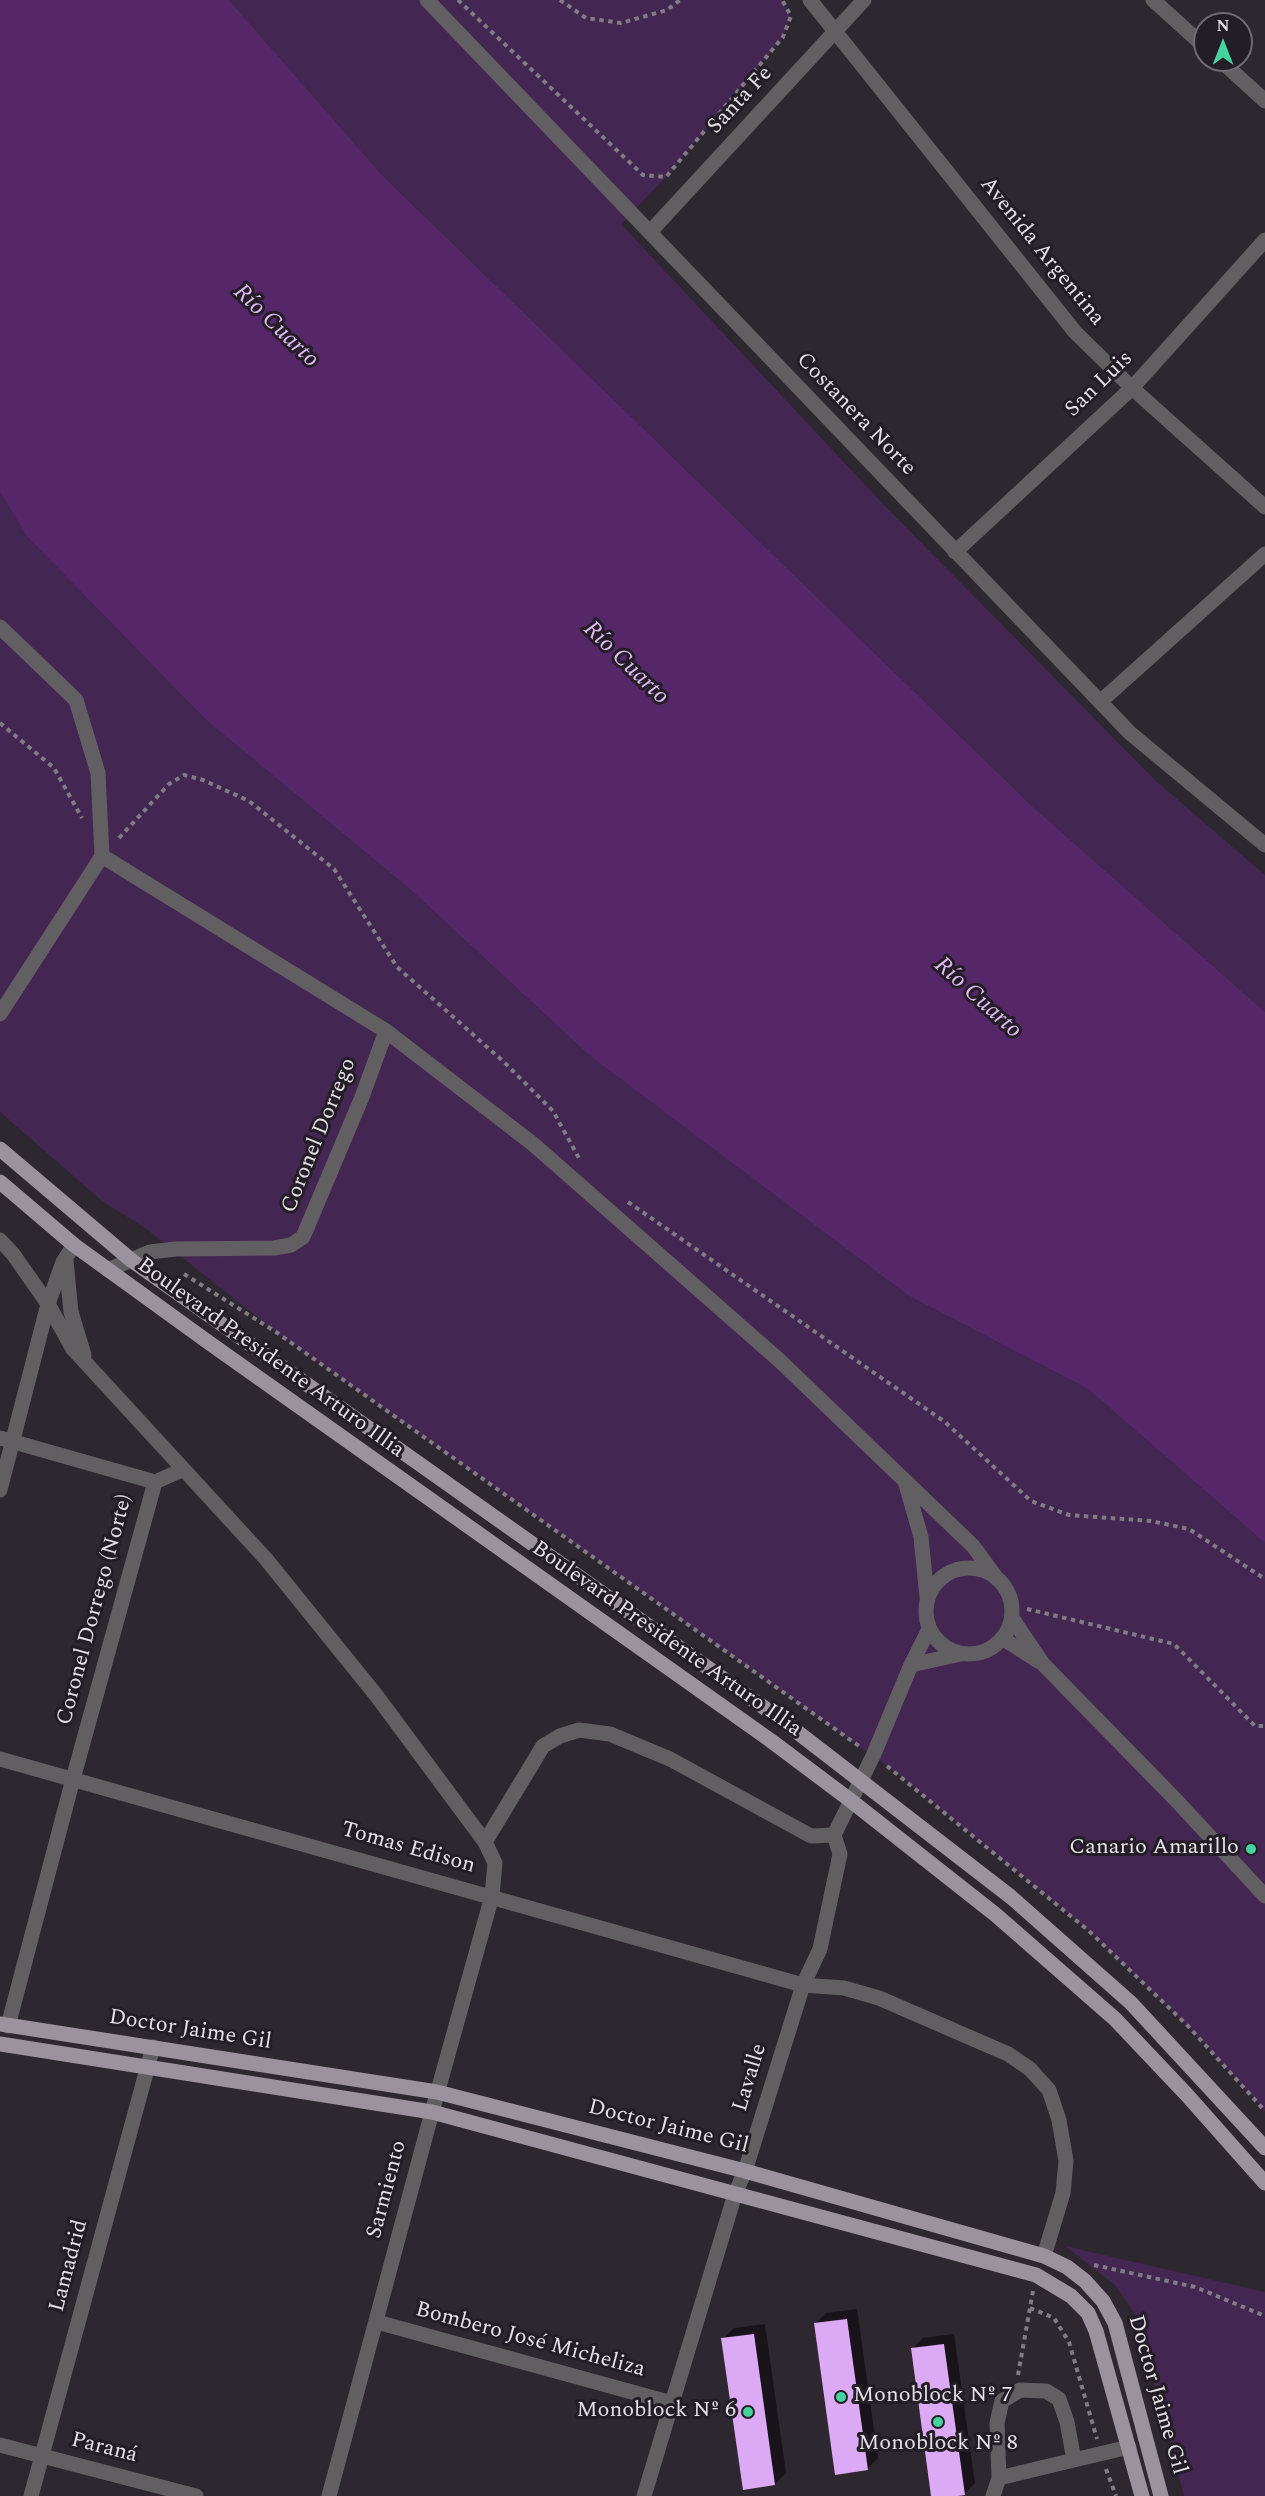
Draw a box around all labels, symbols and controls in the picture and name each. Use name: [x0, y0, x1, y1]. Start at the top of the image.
north arrow: [1193, 12, 1253, 72]
text: N: [1216, 14, 1230, 38]
street label: Santa Fe: [703, 62, 779, 140]
street label: Avenida Argentina: [973, 172, 1109, 332]
water label: Río Cuarto: [226, 279, 324, 375]
street label: San Luis: [1061, 346, 1139, 424]
street label: Costanera Norte: [790, 348, 920, 482]
water label: Río Cuarto: [576, 616, 674, 712]
water label: Río Cuarto: [927, 952, 1027, 1046]
street label: Coronel Dorrego: [277, 1055, 363, 1217]
street label: Boulevard Presidente Arturo Illia: [131, 1253, 409, 1465]
street label: Coronel Dorrego (Norte): [52, 1492, 140, 1728]
street label: Boulevard Presidente Arturo Illia: [526, 1536, 806, 1744]
street label: Tomas Edison: [338, 1817, 478, 1881]
place label: Canario Amarillo: [1069, 1836, 1239, 1862]
marker: Canario Amarillo: [1244, 1842, 1258, 1856]
street label: Doctor Jaime Gil: [107, 2005, 273, 2057]
street label: Lavalle: [728, 2041, 774, 2115]
street label: Doctor Jaime Gil: [585, 2095, 751, 2161]
street label: Sarmiento: [362, 2138, 414, 2242]
street label: Lamadrid: [45, 2217, 95, 2315]
street label: Bombero José Micheliza: [412, 2298, 648, 2384]
street label: Doctor Jaime Gil: [1121, 2312, 1191, 2478]
place label: Monoblock Nº 7: [853, 2384, 1013, 2410]
marker: Monoblock Nº 7: [834, 2390, 848, 2404]
place label: Monoblock Nº 6: [576, 2399, 736, 2425]
marker: Monoblock Nº 6: [741, 2405, 755, 2419]
marker: Monoblock Nº 8: [931, 2415, 945, 2429]
street label: Paraná: [68, 2428, 140, 2470]
place label: Monoblock Nº 8: [858, 2432, 1018, 2458]

